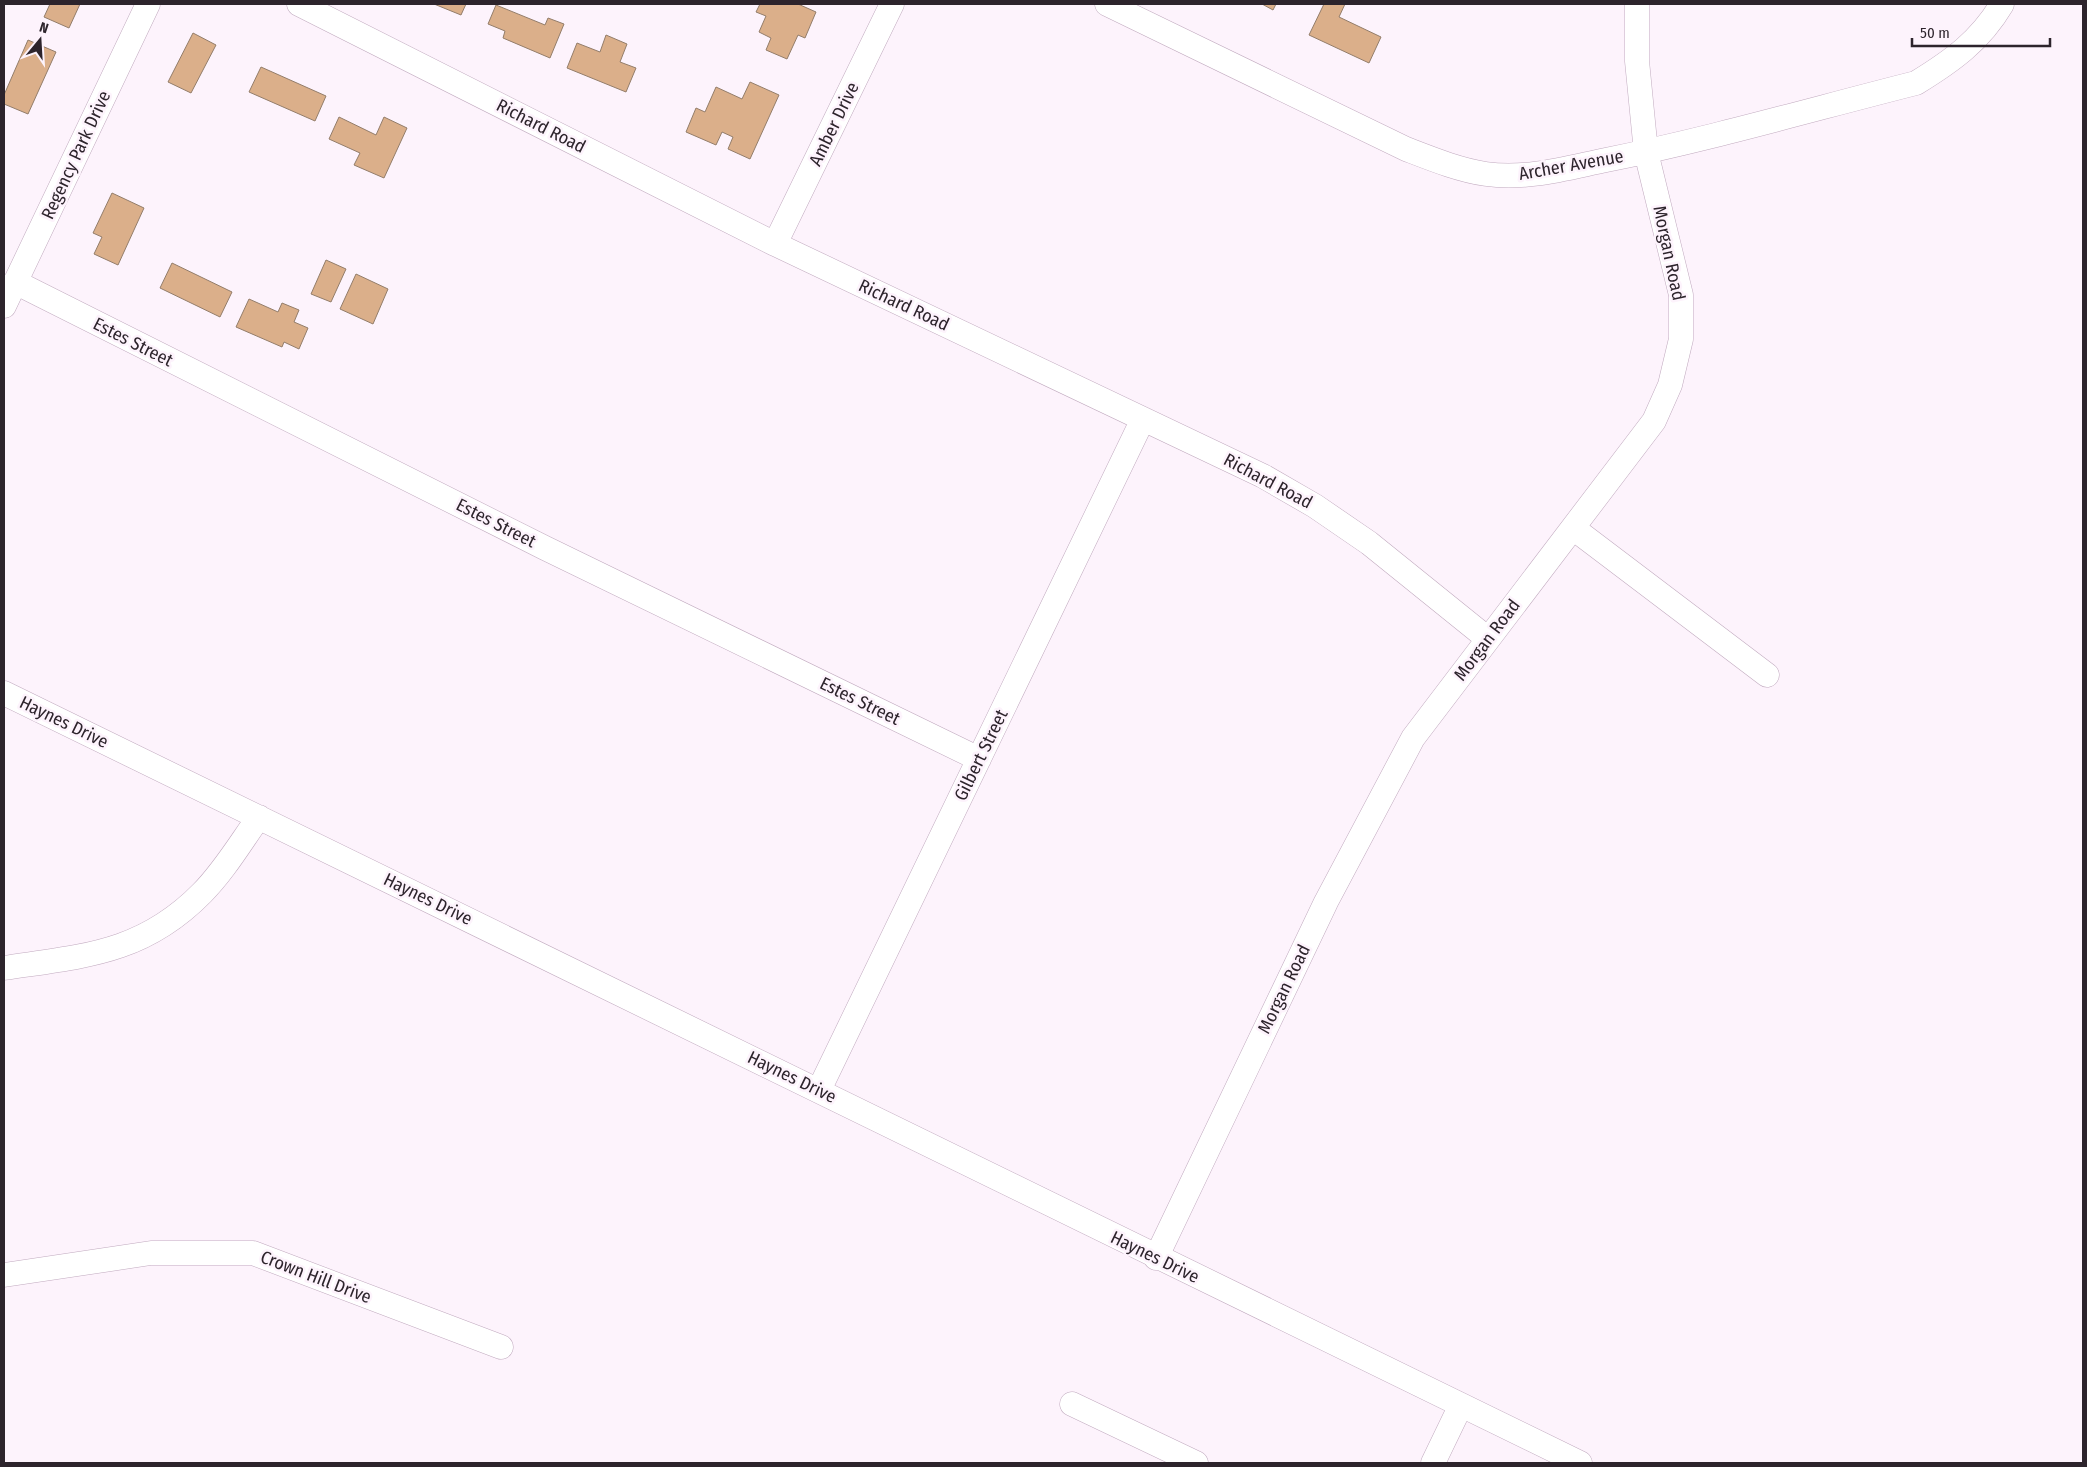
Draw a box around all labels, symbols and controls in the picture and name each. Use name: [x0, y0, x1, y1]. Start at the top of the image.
north arrow: [15, 15, 65, 65]
scale bar: [1912, 15, 2050, 47]
text: N: [37, 19, 50, 37]
text: 50 m: [1920, 24, 1950, 42]
street label: Amber Drive: [804, 78, 864, 169]
street label: Regency Park Drive: [37, 87, 115, 223]
street label: Richard Road: [493, 94, 589, 158]
street label: Archer Avenue: [1517, 145, 1625, 185]
street label: Morgan Road: [1648, 204, 1690, 302]
street label: Richard Road: [855, 274, 953, 336]
street label: Estes Street: [89, 313, 177, 372]
street label: Richard Road: [1220, 448, 1316, 514]
street label: Estes Street: [452, 494, 540, 553]
street label: Morgan Road: [1449, 595, 1525, 685]
street label: Estes Street: [816, 672, 904, 730]
street label: Haynes Drive: [16, 691, 112, 753]
street label: Gilbert Street: [949, 706, 1013, 804]
street label: Haynes Drive: [380, 868, 476, 930]
street label: Morgan Road: [1253, 941, 1315, 1037]
street label: Haynes Drive: [744, 1046, 840, 1108]
street label: Haynes Drive: [1107, 1226, 1203, 1288]
street label: Crown Hill Drive: [257, 1246, 375, 1308]

